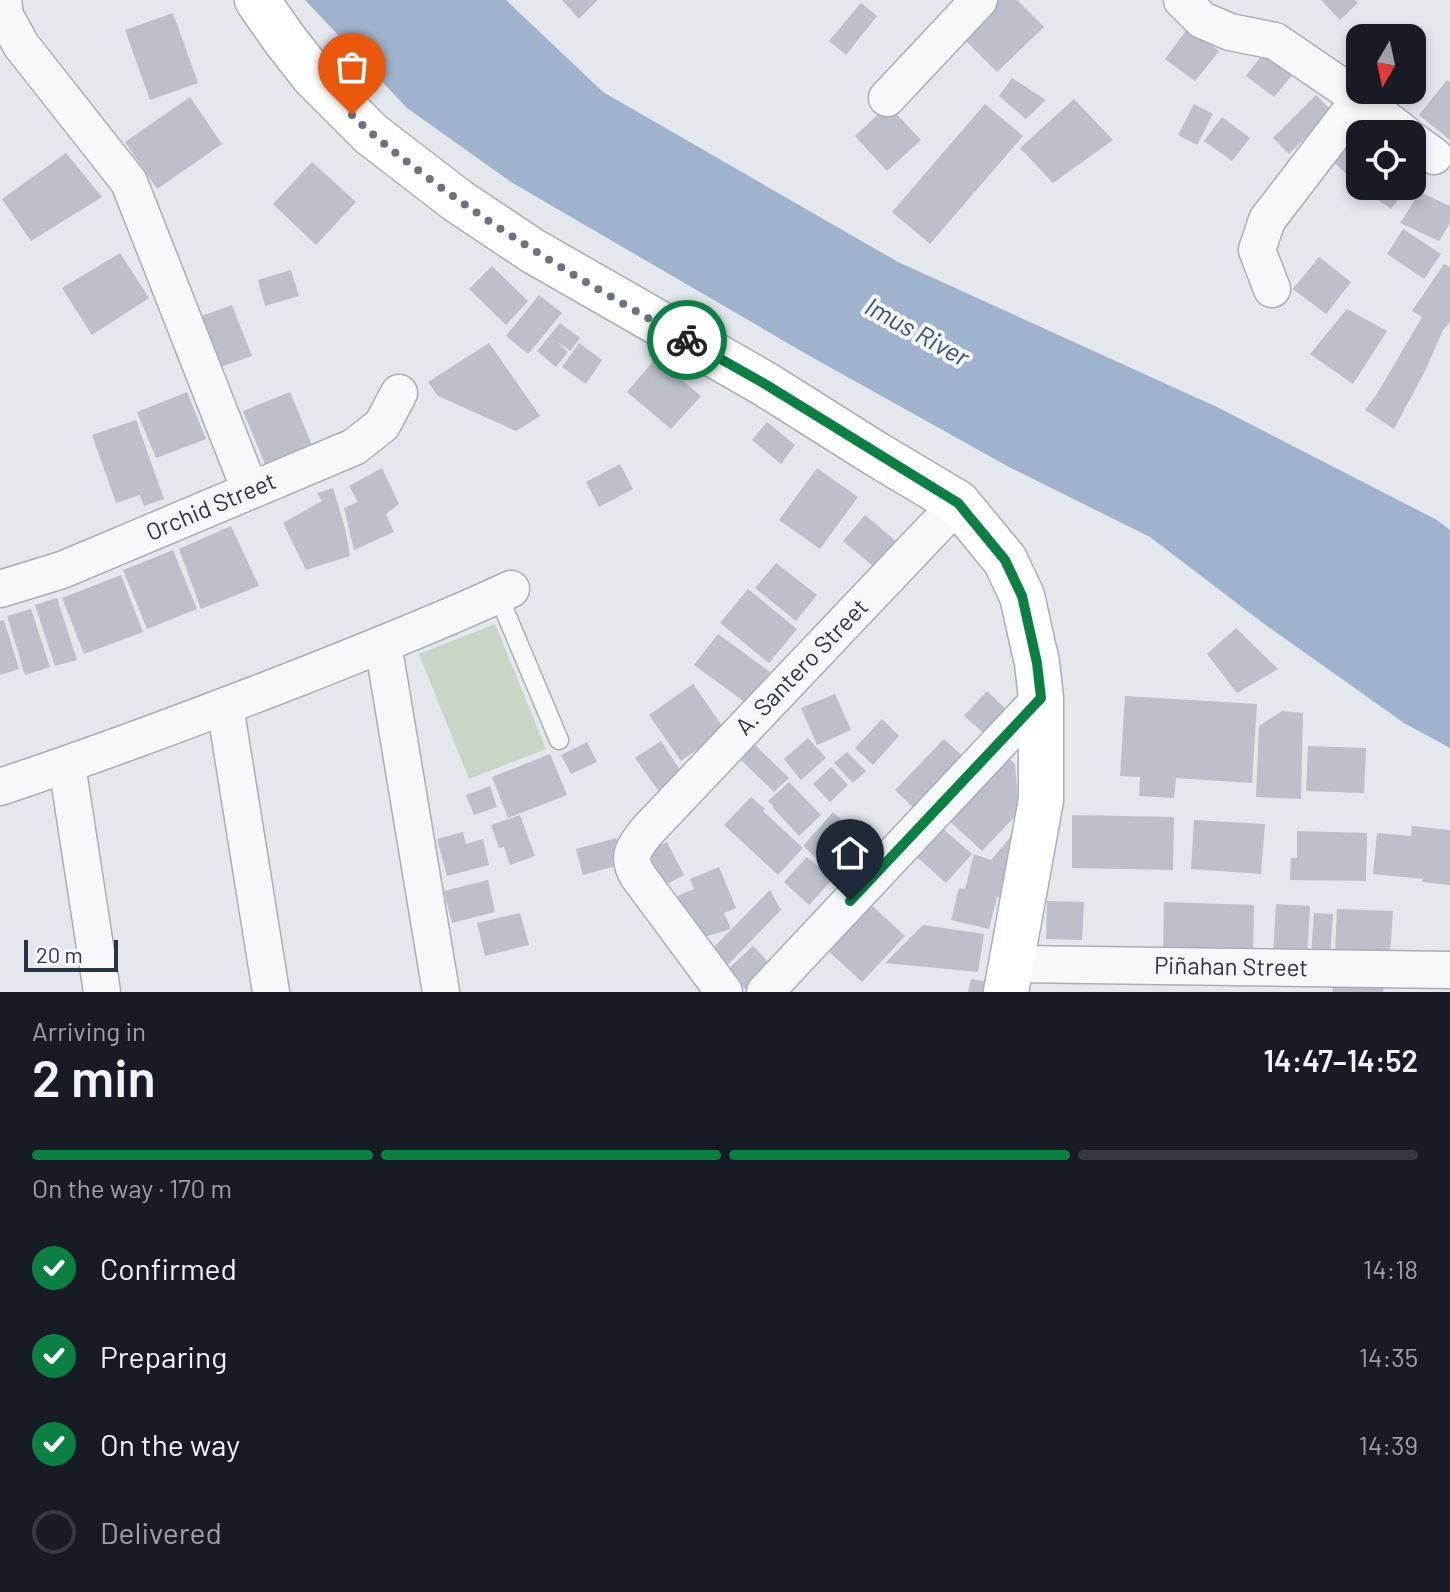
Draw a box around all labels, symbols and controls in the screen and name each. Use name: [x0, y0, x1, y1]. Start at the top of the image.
north arrow: [1346, 24, 1426, 104]
map controls: [1346, 24, 1426, 200]
pin: [318, 33, 386, 115]
icon: bag: [330, 45, 374, 89]
button: locate: [1346, 120, 1426, 200]
water label: Imus River: [860, 289, 976, 372]
courier: [647, 300, 727, 380]
icon: bike: [665, 318, 709, 362]
street label: Orchid Street: [141, 465, 280, 546]
street label: A. Santero Street: [729, 592, 873, 740]
pin: [816, 819, 884, 901]
icon: home: [828, 831, 872, 875]
scale bar: [24, 936, 118, 972]
text: 20 m: [36, 941, 83, 967]
street label: Piñahan Street: [1154, 950, 1308, 981]
text: Arriving in: [32, 1015, 146, 1046]
text: 14:47–14:52: [1264, 1042, 1418, 1078]
text: 2 min: [32, 1045, 156, 1107]
text: On the way · 170 m: [32, 1172, 232, 1203]
icon: check: [32, 1246, 76, 1290]
text: Confirmed: [100, 1250, 237, 1286]
text: 14:18: [1363, 1253, 1418, 1284]
icon: check: [32, 1334, 76, 1378]
text: Preparing: [100, 1338, 227, 1374]
text: 14:35: [1359, 1341, 1418, 1372]
icon: check: [32, 1422, 76, 1466]
text: On the way: [100, 1426, 240, 1462]
text: 14:39: [1359, 1429, 1418, 1460]
text: Delivered: [100, 1514, 222, 1550]

